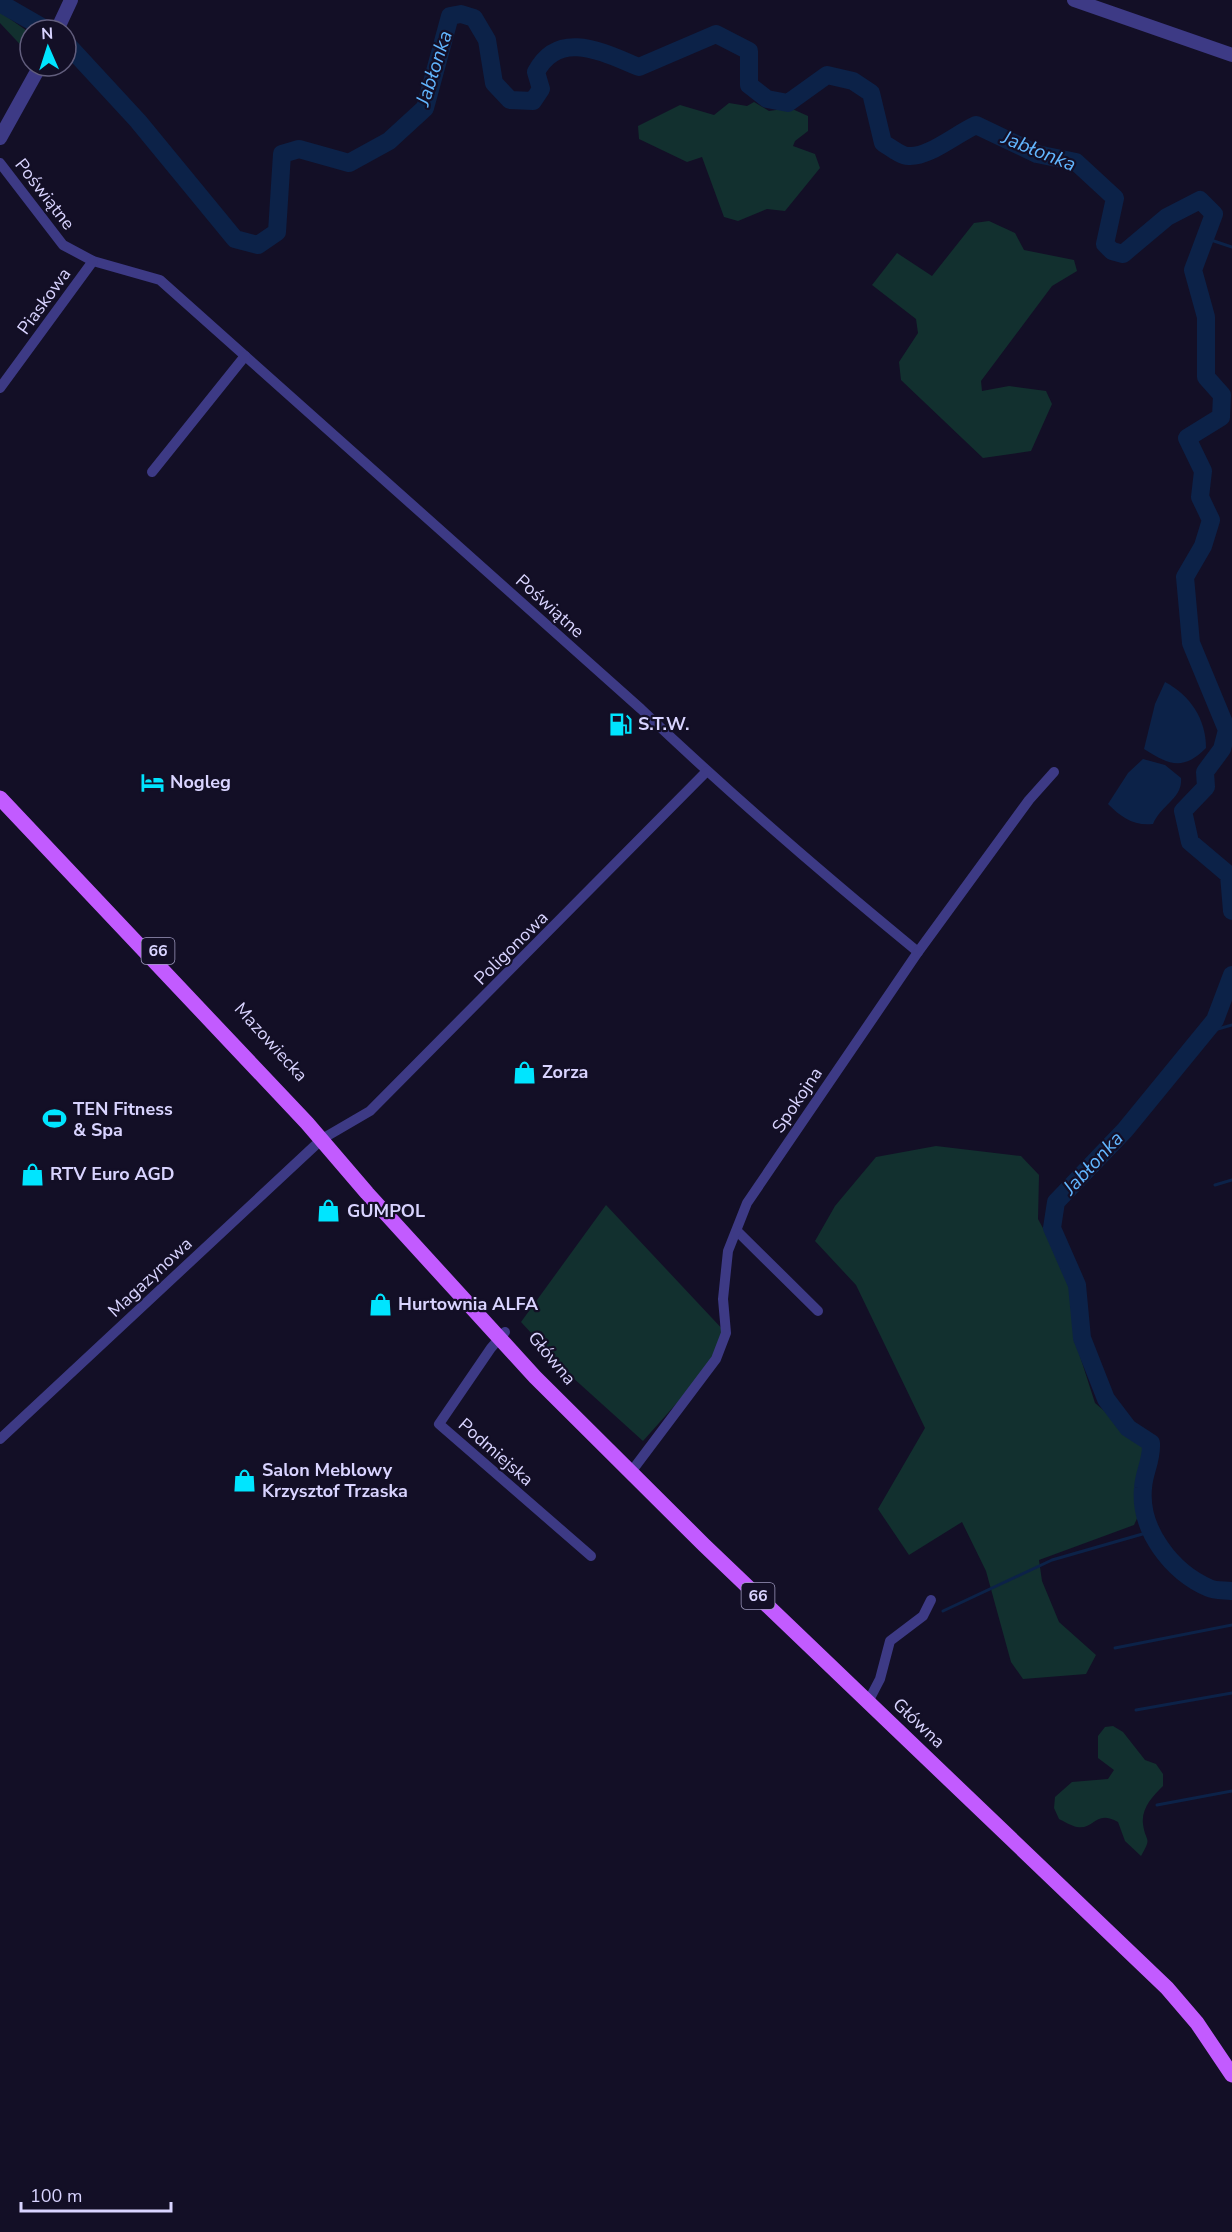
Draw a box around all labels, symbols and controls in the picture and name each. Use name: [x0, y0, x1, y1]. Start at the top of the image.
north arrow: [18, 18, 78, 78]
text: N: [41, 23, 54, 45]
water label: Jabłonka: [409, 27, 459, 110]
water label: Jabłonka: [997, 124, 1080, 178]
street label: Poświątne: [10, 153, 80, 235]
street label: Piaskowa: [12, 263, 76, 339]
street label: Poświątne: [511, 569, 589, 643]
fuel station icon: S.T.W.: [607, 711, 633, 737]
place label: S.T.W.: [638, 712, 689, 736]
hotel icon: Nogleg: [139, 769, 165, 795]
place label: Nogleg: [170, 770, 231, 794]
street label: Poligonowa: [469, 906, 553, 990]
road number: 66: [142, 938, 174, 964]
street label: Mazowiecka: [229, 997, 313, 1087]
shop icon: Zorza: [511, 1059, 537, 1085]
place label: Zorza: [542, 1060, 588, 1084]
street label: Spokojna: [766, 1062, 828, 1138]
place label: TEN Fitness & Spa: [73, 1097, 173, 1142]
sports icon: TEN Fitness & Spa: [42, 1106, 68, 1132]
water label: Jabłonka: [1056, 1125, 1129, 1201]
shop icon: RTV Euro AGD: [19, 1161, 45, 1187]
place label: RTV Euro AGD: [50, 1162, 175, 1186]
shop icon: GUMPOL: [316, 1198, 342, 1224]
place label: GUMPOL: [347, 1199, 425, 1223]
street label: Magazynowa: [103, 1232, 197, 1322]
shop icon: Hurtownia ALFA: [367, 1291, 393, 1317]
place label: Hurtownia ALFA: [398, 1292, 539, 1316]
street label: Główna: [523, 1326, 581, 1390]
street label: Podmiejska: [453, 1413, 539, 1491]
place label: Salon Meblowy Krzysztof Trzaska: [262, 1458, 408, 1503]
shop icon: Salon Meblowy Krzysztof Trzaska: [231, 1467, 257, 1493]
road number: 66: [742, 1583, 774, 1609]
street label: Główna: [888, 1693, 950, 1753]
scale bar: [21, 2175, 171, 2213]
text: 100 m: [30, 2184, 82, 2208]

